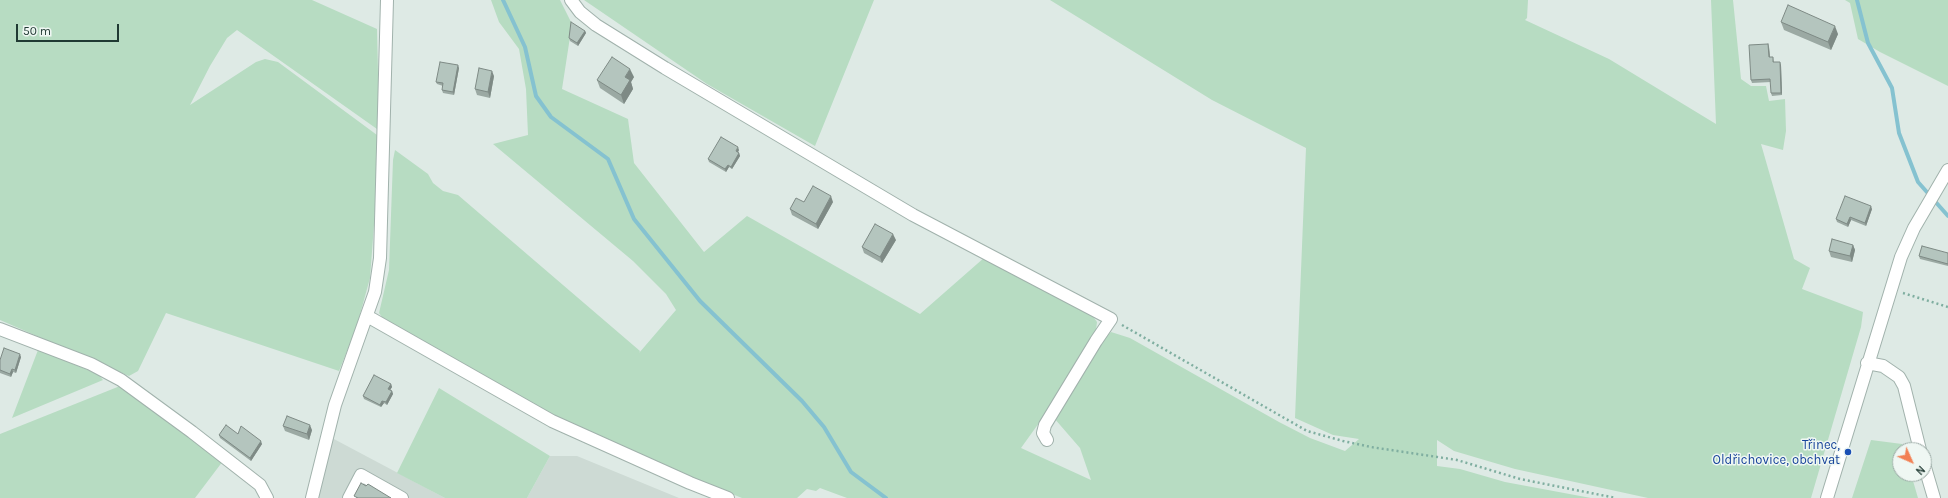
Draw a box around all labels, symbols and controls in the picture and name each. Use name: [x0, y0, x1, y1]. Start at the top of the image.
scale bar: [18, 16, 121, 42]
text: 50 m: [23, 24, 51, 38]
place label: Třinec, Oldřichovice, obchvat: [1713, 437, 1840, 468]
north arrow: [1892, 442, 1932, 482]
marker: Třinec, Oldřichovice, obchvat: [1843, 447, 1853, 457]
text: N: [1913, 463, 1928, 478]

